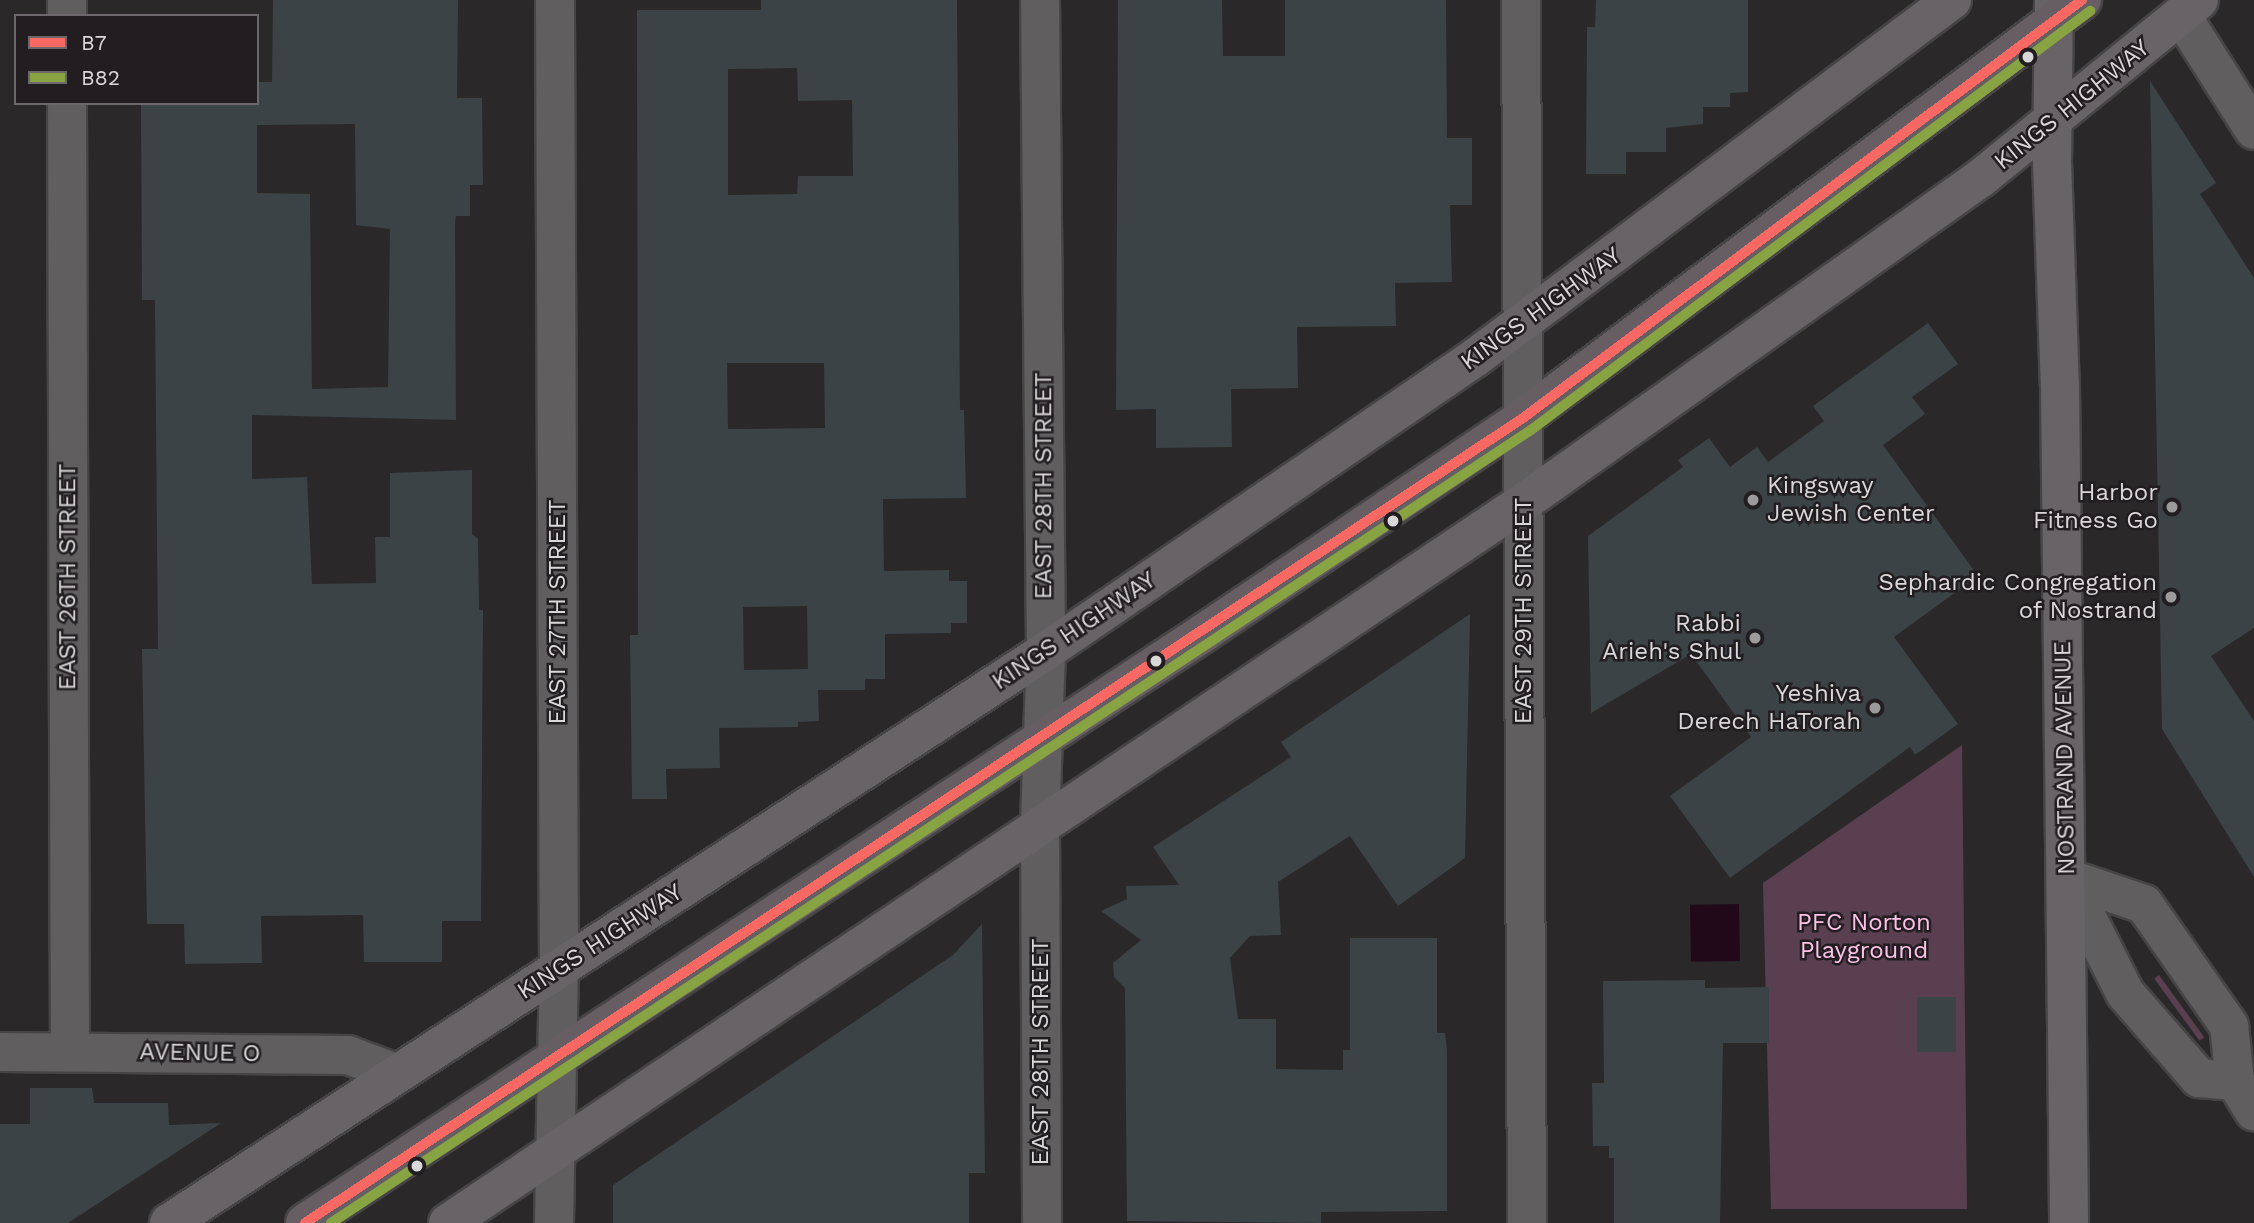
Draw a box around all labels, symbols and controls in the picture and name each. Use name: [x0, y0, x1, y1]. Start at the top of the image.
legend: [14, 14, 259, 105]
text: B7: [81, 30, 107, 55]
street label: KINGS HIGHWAY: [1989, 34, 2155, 176]
unlabelled marker: [2021, 50, 2035, 64]
text: B82: [81, 65, 120, 90]
street label: KINGS HIGHWAY: [1455, 241, 1627, 377]
street label: EAST 28TH STREET: [1030, 372, 1058, 600]
street label: EAST 26TH STREET: [54, 463, 82, 691]
place label: Kingsway Jewish Center: [1767, 472, 1935, 528]
place label: Harbor Fitness Go: [2033, 479, 2158, 535]
marker: Kingsway Jewish Center: [1745, 492, 1761, 508]
street label: EAST 29TH STREET: [1510, 497, 1538, 725]
street label: EAST 27TH STREET: [544, 499, 572, 725]
marker: Harbor Fitness Go: [2164, 499, 2180, 515]
unlabelled marker: [1386, 514, 1400, 528]
street label: KINGS HIGHWAY: [987, 566, 1161, 696]
place label: Sephardic Congregation of Nostrand: [1879, 569, 2157, 625]
marker: Sephardic Congregation of Nostrand: [2163, 589, 2179, 605]
place label: Rabbi Arieh's Shul: [1602, 610, 1741, 666]
marker: Rabbi Arieh's Shul: [1747, 630, 1763, 646]
street label: NOSTRAND AVENUE: [2049, 640, 2081, 876]
unlabelled marker: [1149, 654, 1163, 668]
place label: Yeshiva Derech HaTorah: [1677, 680, 1861, 736]
marker: Yeshiva Derech HaTorah: [1867, 700, 1883, 716]
street label: KINGS HIGHWAY: [512, 878, 688, 1006]
park label: PFC Norton Playground: [1797, 909, 1931, 965]
street label: EAST 28TH STREET: [1027, 938, 1055, 1166]
street label: AVENUE O: [139, 1038, 261, 1068]
unlabelled marker: [410, 1159, 424, 1173]

